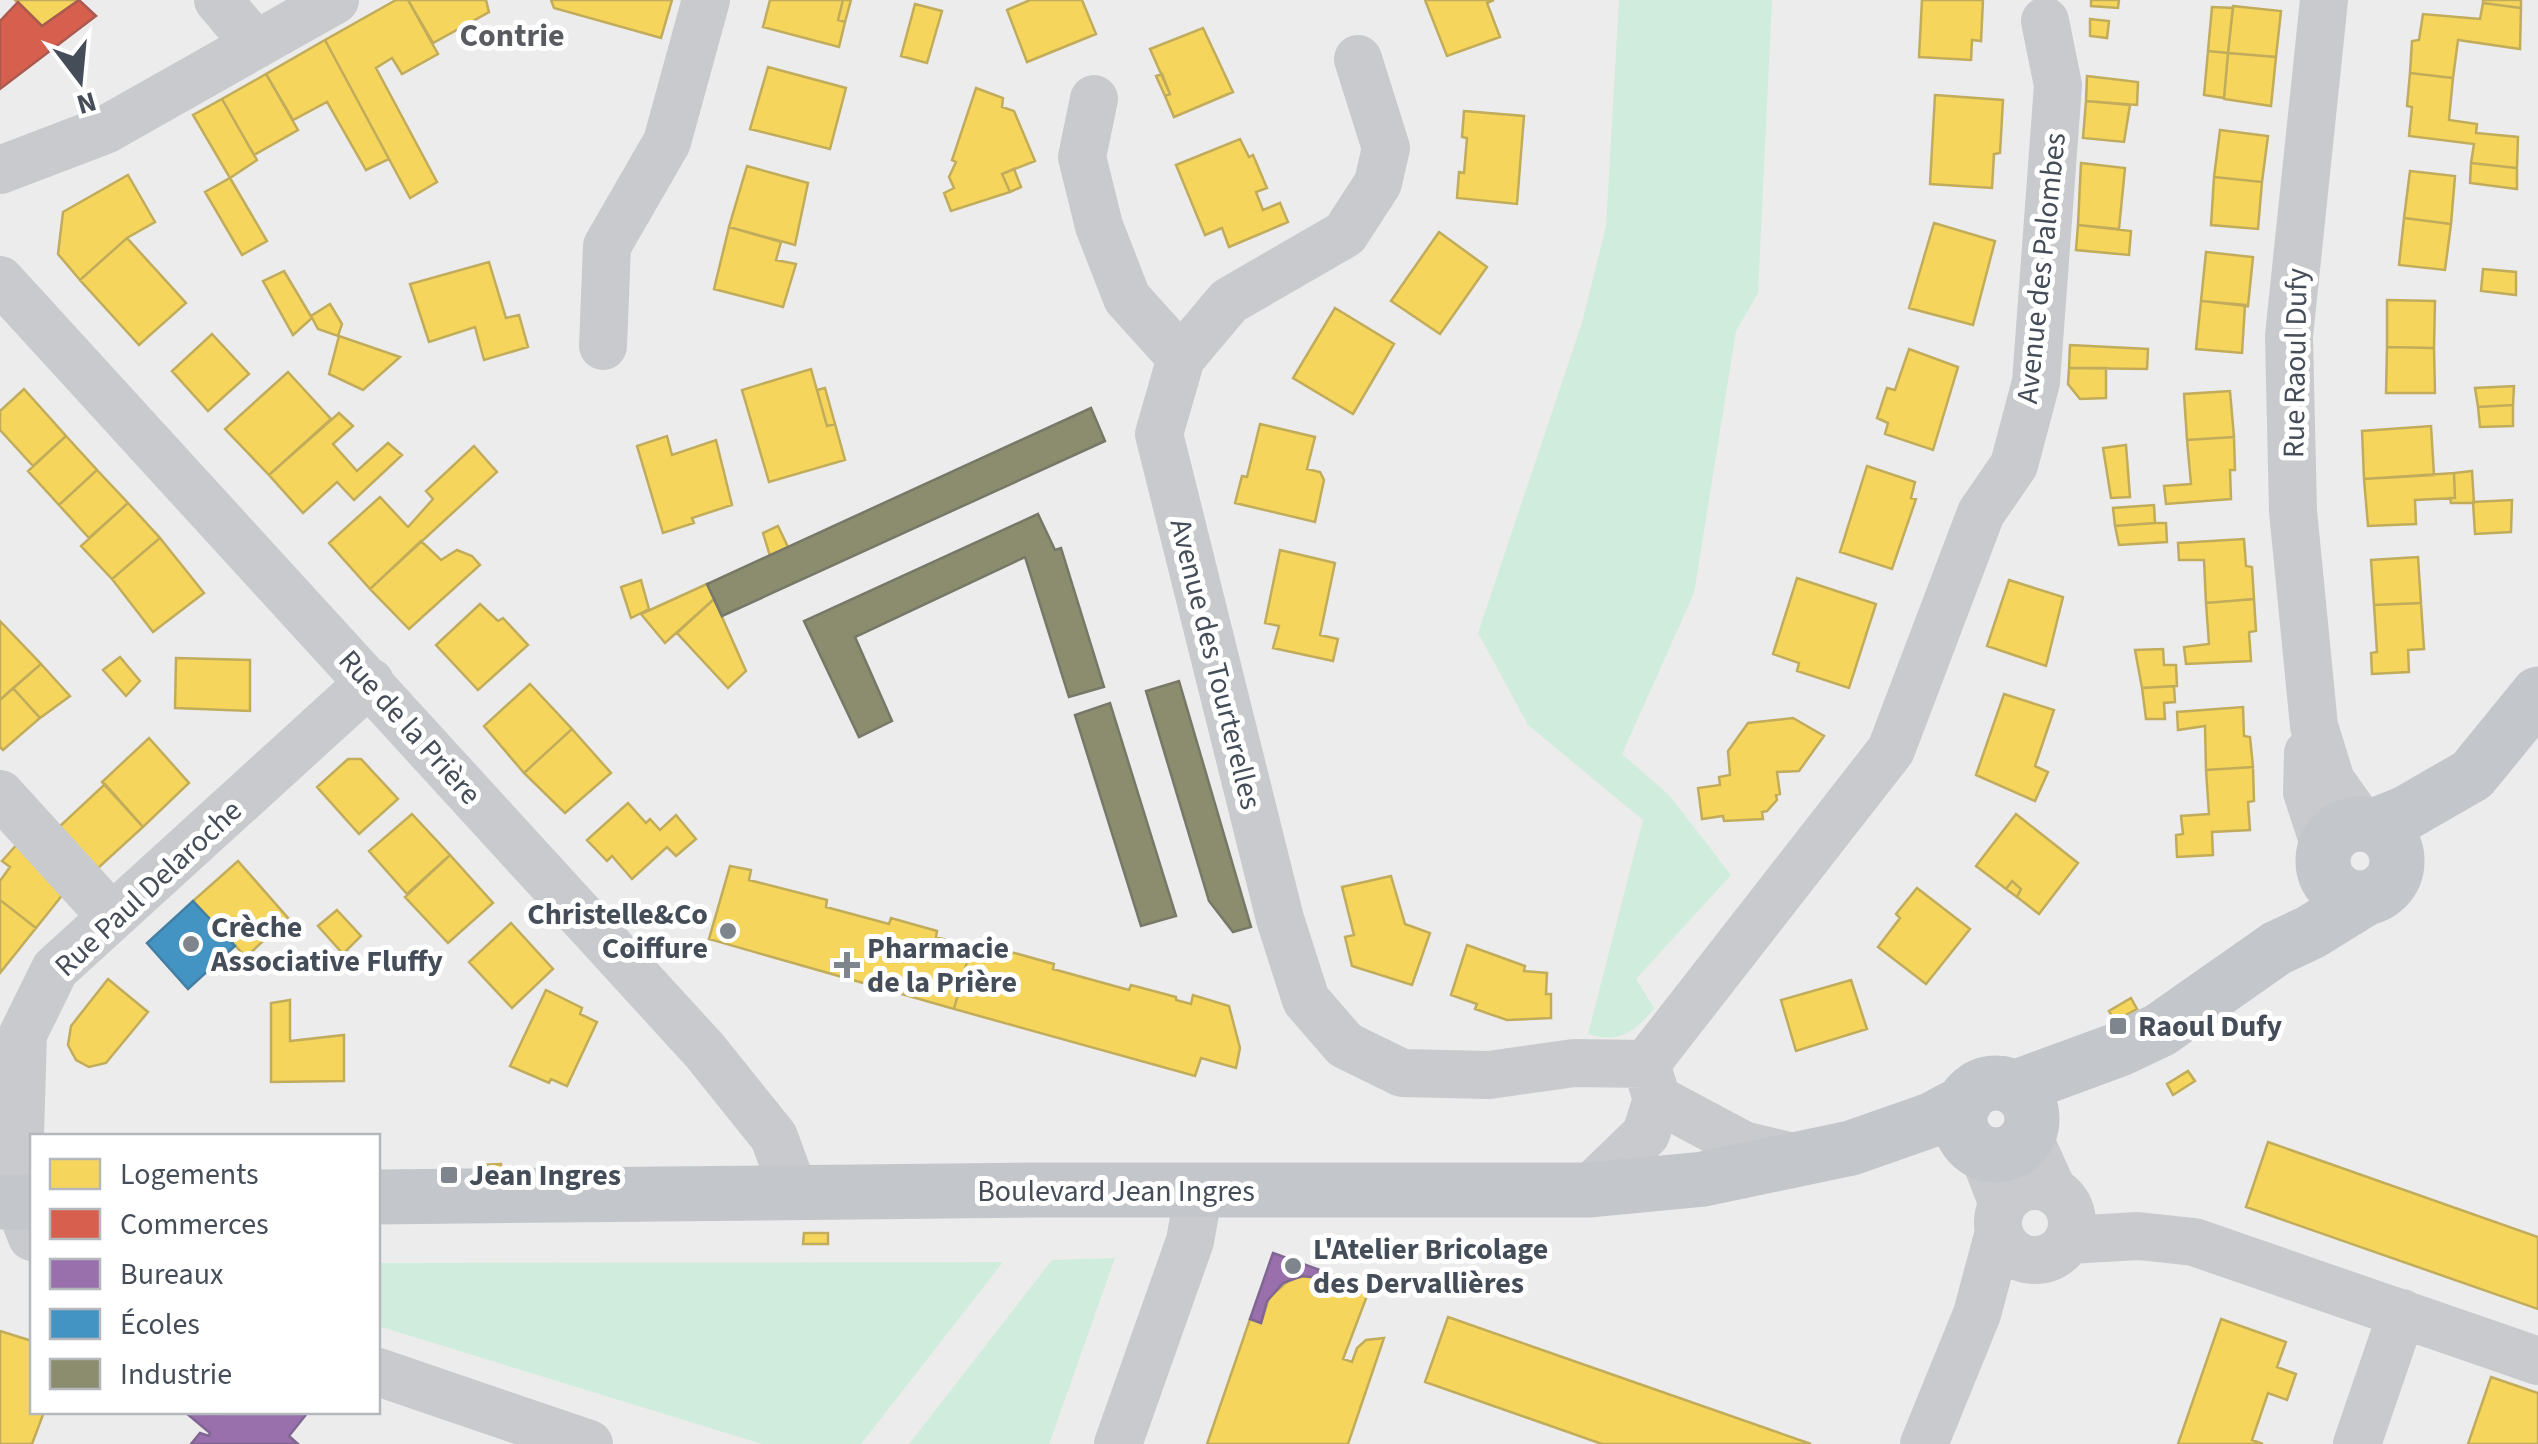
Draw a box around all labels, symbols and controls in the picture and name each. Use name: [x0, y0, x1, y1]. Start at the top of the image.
district label: Contrie: [459, 13, 565, 59]
north arrow: [30, 30, 130, 130]
text: N: [72, 81, 101, 125]
street label: Avenue des Palombes: [2006, 130, 2077, 406]
street label: Rue Raoul Dufy: [2272, 268, 2319, 458]
street label: Avenue des Tourterelles: [1159, 514, 1272, 814]
street label: Rue de la Prière: [328, 640, 491, 814]
street label: Rue Paul Delaroche: [45, 790, 252, 987]
place label: Christelle&Co Coiffure: [527, 893, 708, 970]
place label: Crèche Associative Fluffy: [210, 906, 443, 983]
marker: Christelle&Co Coiffure: [717, 920, 739, 942]
place label: Pharmacie de la Prière: [867, 927, 1017, 1004]
marker: Crèche Associative Fluffy: [180, 933, 202, 955]
marker: Pharmacie de la Prière: [836, 954, 858, 976]
place label: Raoul Dufy: [2138, 1005, 2283, 1048]
marker: Raoul Dufy: [2107, 1015, 2129, 1037]
legend: [30, 1134, 380, 1414]
text: Logements: [120, 1153, 259, 1196]
place label: Jean Ingres: [469, 1154, 621, 1197]
marker: Jean Ingres: [438, 1164, 460, 1186]
street label: Boulevard Jean Ingres: [977, 1170, 1255, 1213]
text: Commerces: [120, 1203, 269, 1246]
place label: L'Atelier Bricolage des Dervallières: [1313, 1228, 1548, 1305]
text: Bureaux: [120, 1253, 223, 1296]
marker: L'Atelier Bricolage des Dervallières: [1282, 1255, 1304, 1277]
text: Écoles: [120, 1303, 200, 1346]
text: Industrie: [120, 1353, 232, 1396]

